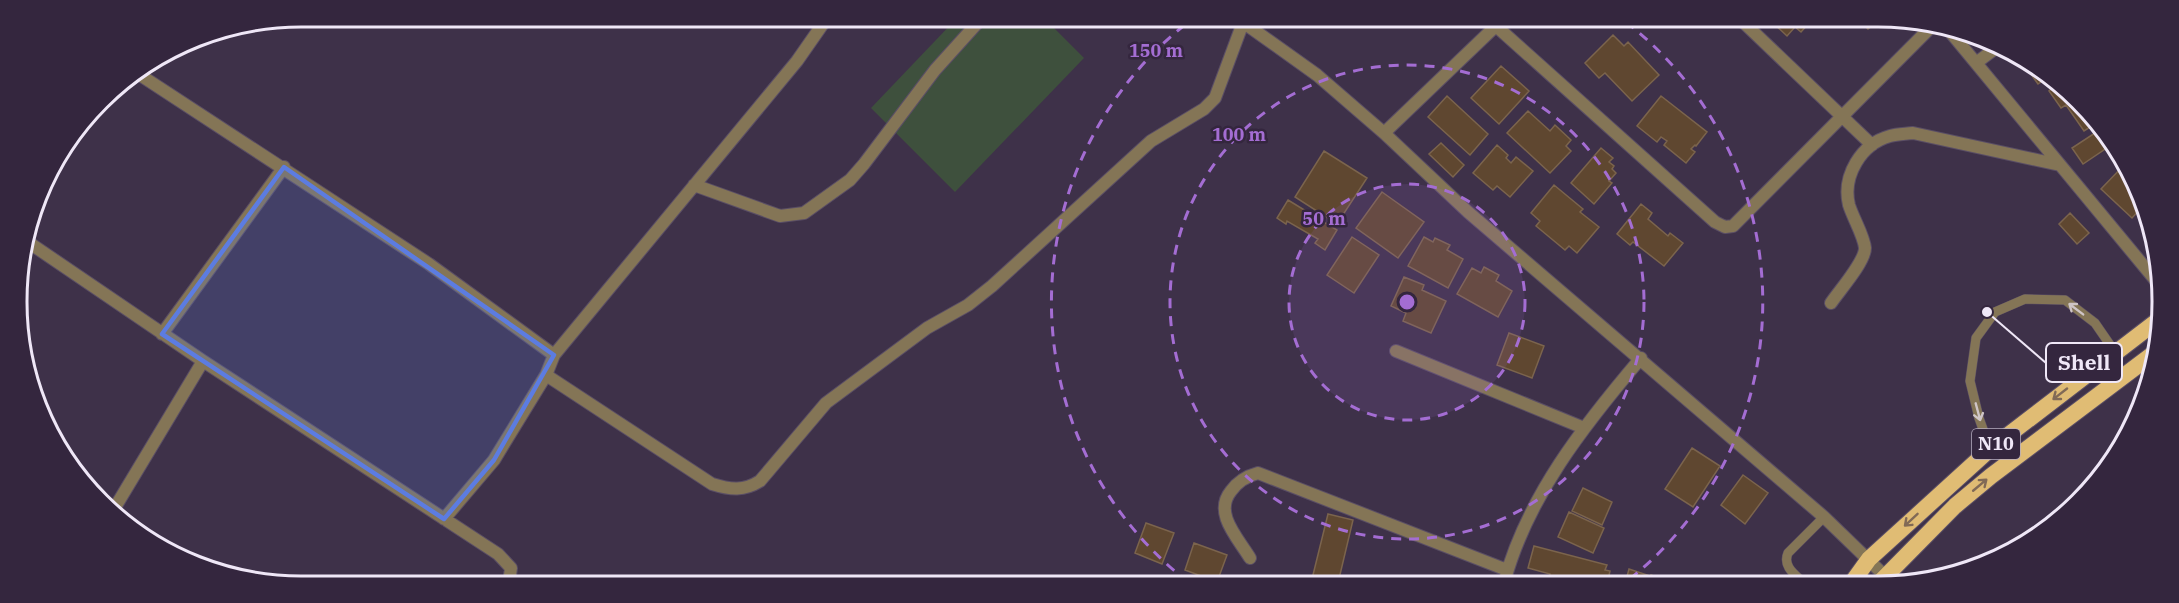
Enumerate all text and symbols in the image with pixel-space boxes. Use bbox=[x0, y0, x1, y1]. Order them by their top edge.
text: 150 m bbox=[1129, 39, 1184, 62]
text: 100 m bbox=[1212, 123, 1267, 146]
text: 50 m bbox=[1302, 207, 1346, 230]
centre of rings bbox=[1397, 292, 1417, 312]
one-way arrow bbox=[2069, 303, 2085, 316]
callout: Shell bbox=[2046, 343, 2122, 382]
text: Shell bbox=[2058, 348, 2110, 376]
one-way arrow bbox=[2052, 388, 2068, 401]
one-way arrow bbox=[1973, 403, 1984, 422]
road number: N10 bbox=[1972, 429, 2020, 459]
one-way arrow bbox=[1972, 478, 1987, 492]
one-way arrow bbox=[1904, 512, 1919, 526]

